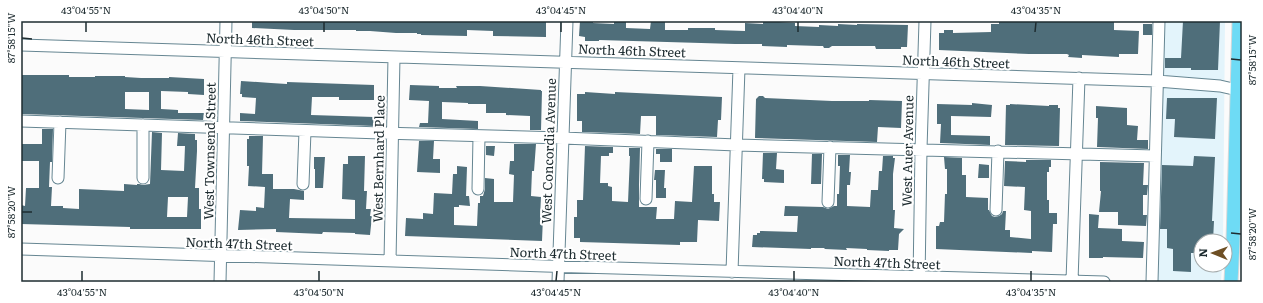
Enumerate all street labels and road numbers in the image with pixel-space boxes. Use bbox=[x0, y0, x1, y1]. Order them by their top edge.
street label: North 46th Street bbox=[206, 28, 315, 50]
street label: North 46th Street bbox=[578, 39, 687, 61]
street label: North 46th Street bbox=[902, 50, 1011, 72]
street label: West Concordia Avenue bbox=[536, 78, 560, 224]
street label: West Townsend Street bbox=[198, 81, 220, 220]
street label: West Bernhard Place bbox=[367, 95, 389, 223]
street label: West Auer Avenue bbox=[897, 95, 917, 207]
street label: North 47th Street bbox=[185, 232, 294, 254]
street label: North 47th Street bbox=[509, 242, 618, 264]
street label: North 47th Street bbox=[833, 251, 942, 273]

